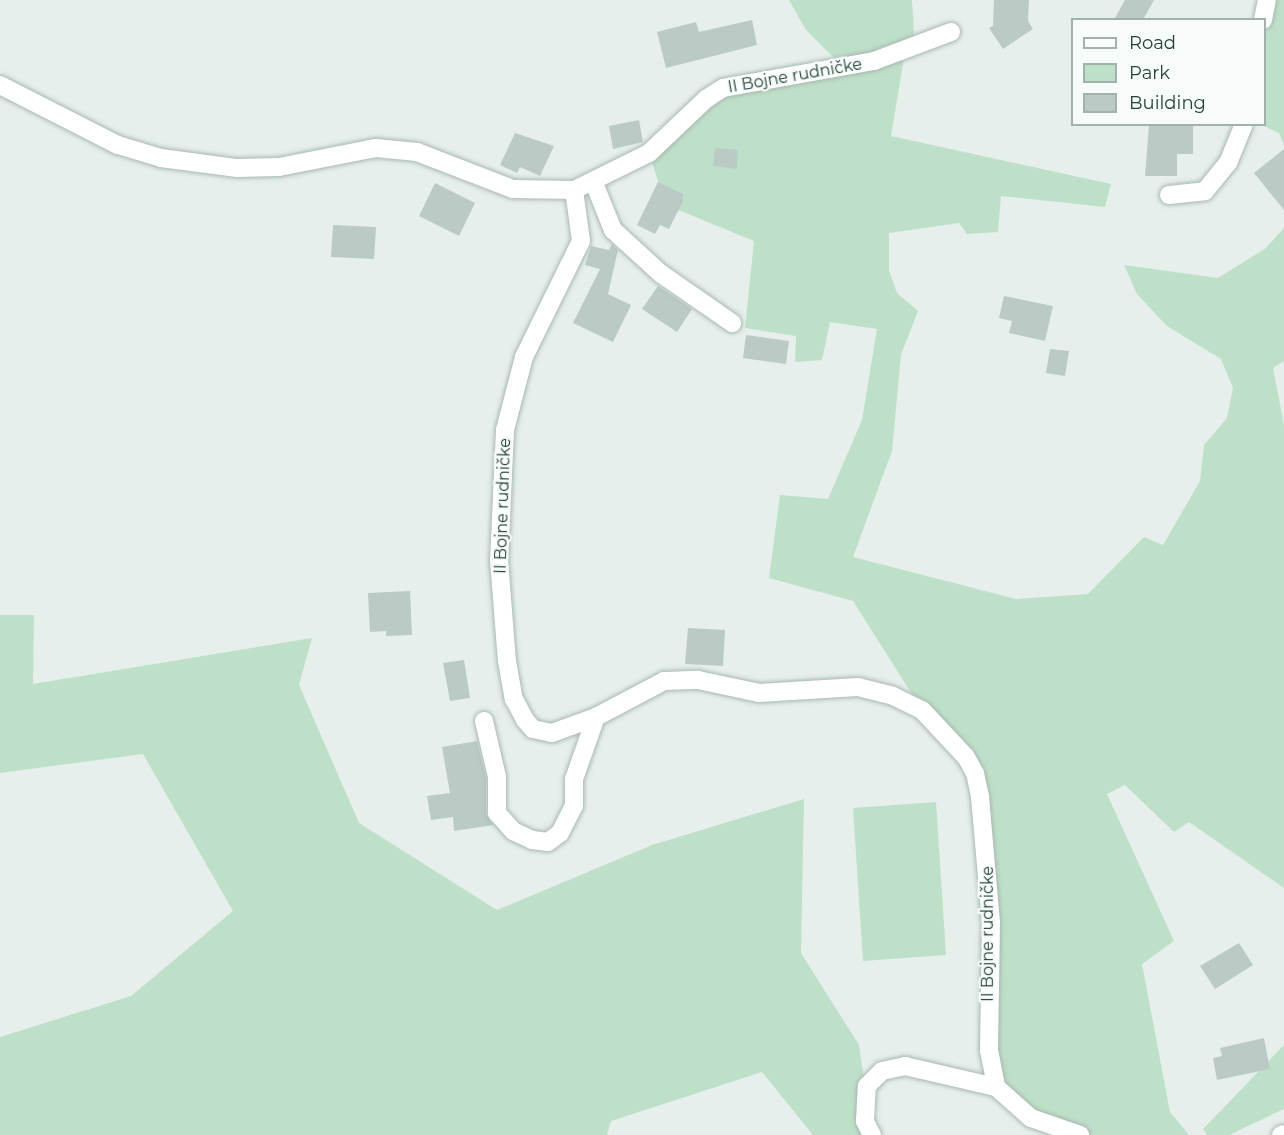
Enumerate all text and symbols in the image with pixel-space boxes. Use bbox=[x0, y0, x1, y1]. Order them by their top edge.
legend bbox=[1071, 18, 1266, 126]
text: Road bbox=[1129, 32, 1176, 54]
street label: II Bojne rudničke bbox=[726, 55, 864, 97]
text: Park bbox=[1129, 62, 1170, 84]
text: Building bbox=[1129, 92, 1206, 114]
street label: II Bojne rudničke bbox=[491, 438, 515, 574]
street label: II Bojne rudničke bbox=[978, 866, 998, 1002]

